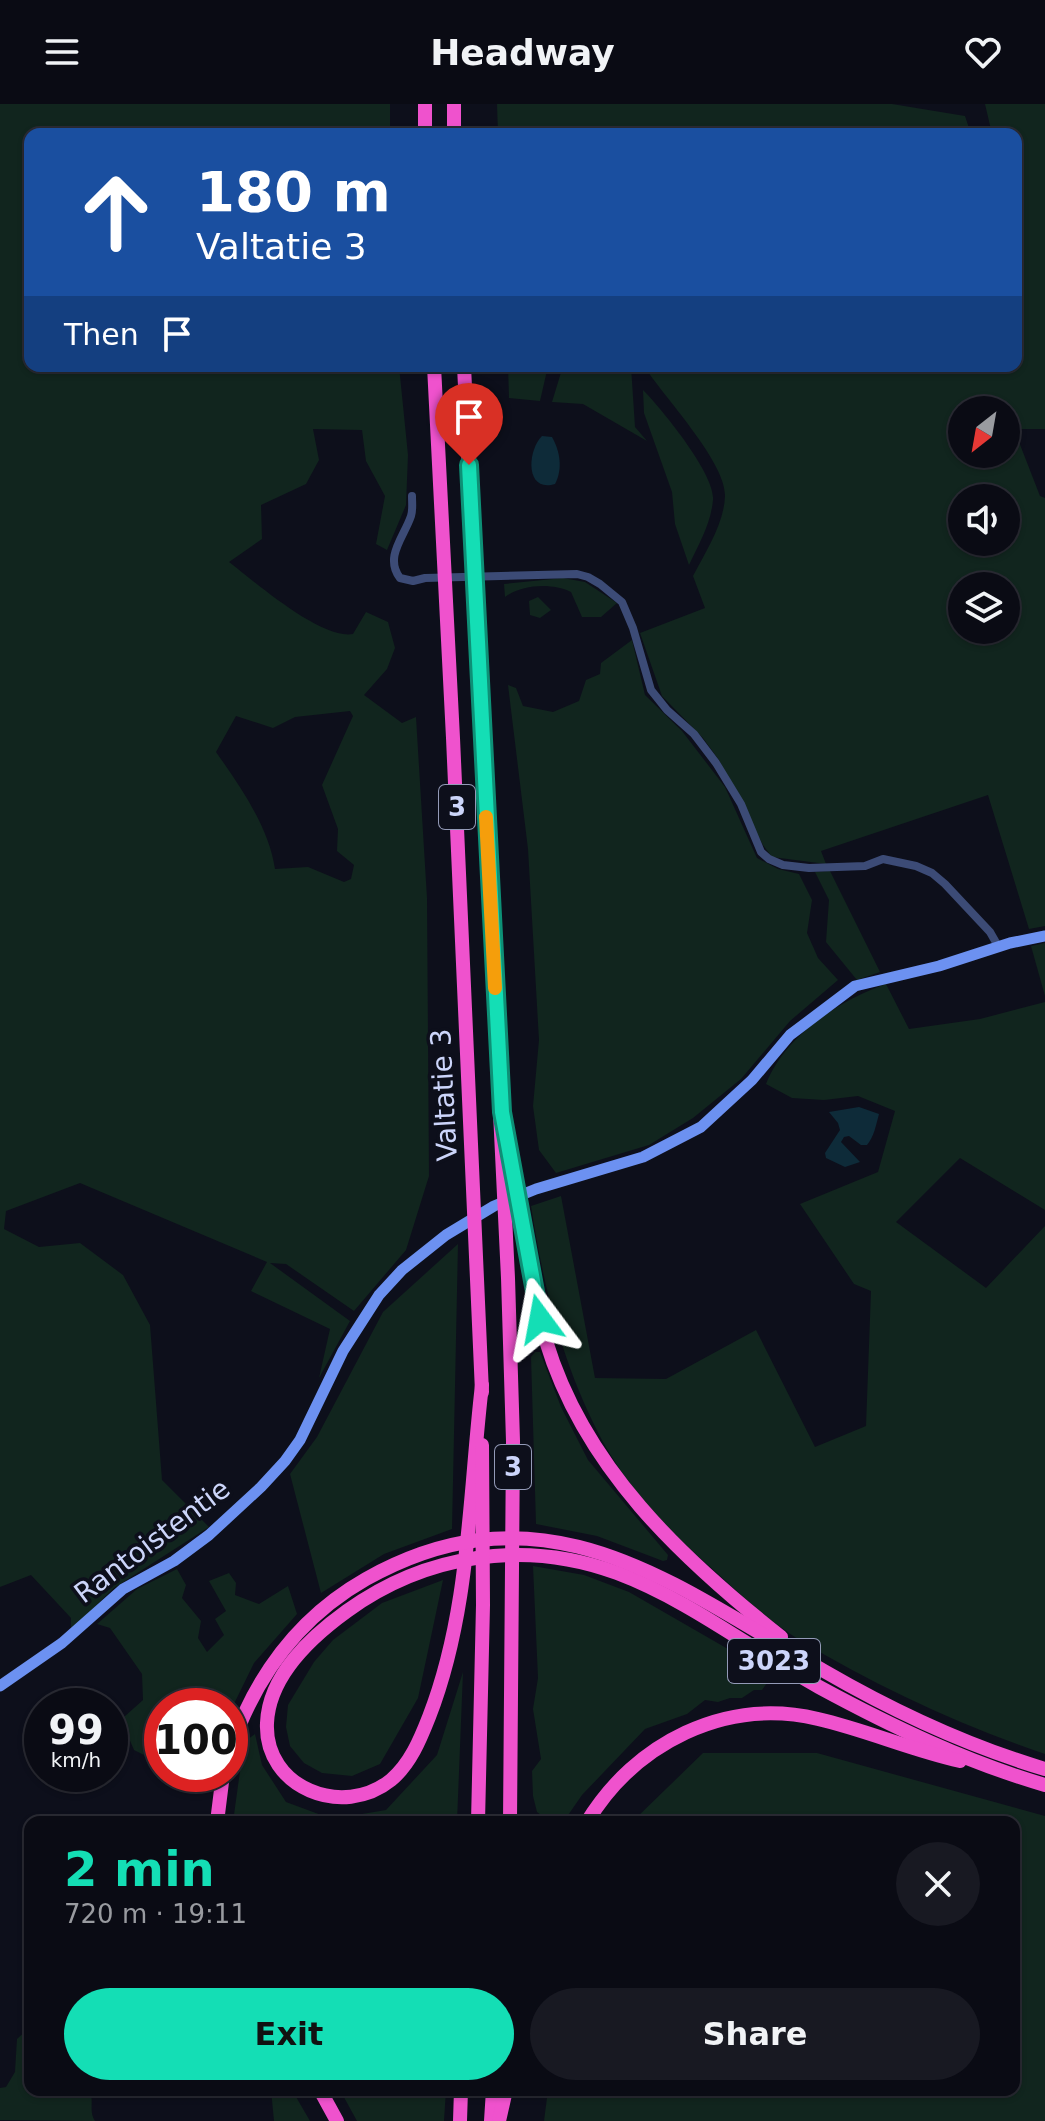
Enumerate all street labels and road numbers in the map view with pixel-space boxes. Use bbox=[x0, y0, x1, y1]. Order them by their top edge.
road number: 3 bbox=[439, 785, 475, 829]
street label: Valtatie 3 bbox=[424, 1028, 464, 1162]
road number: 3 bbox=[495, 1445, 531, 1489]
street label: Rantoistentie bbox=[68, 1472, 236, 1610]
road number: 3023 bbox=[728, 1639, 820, 1683]

